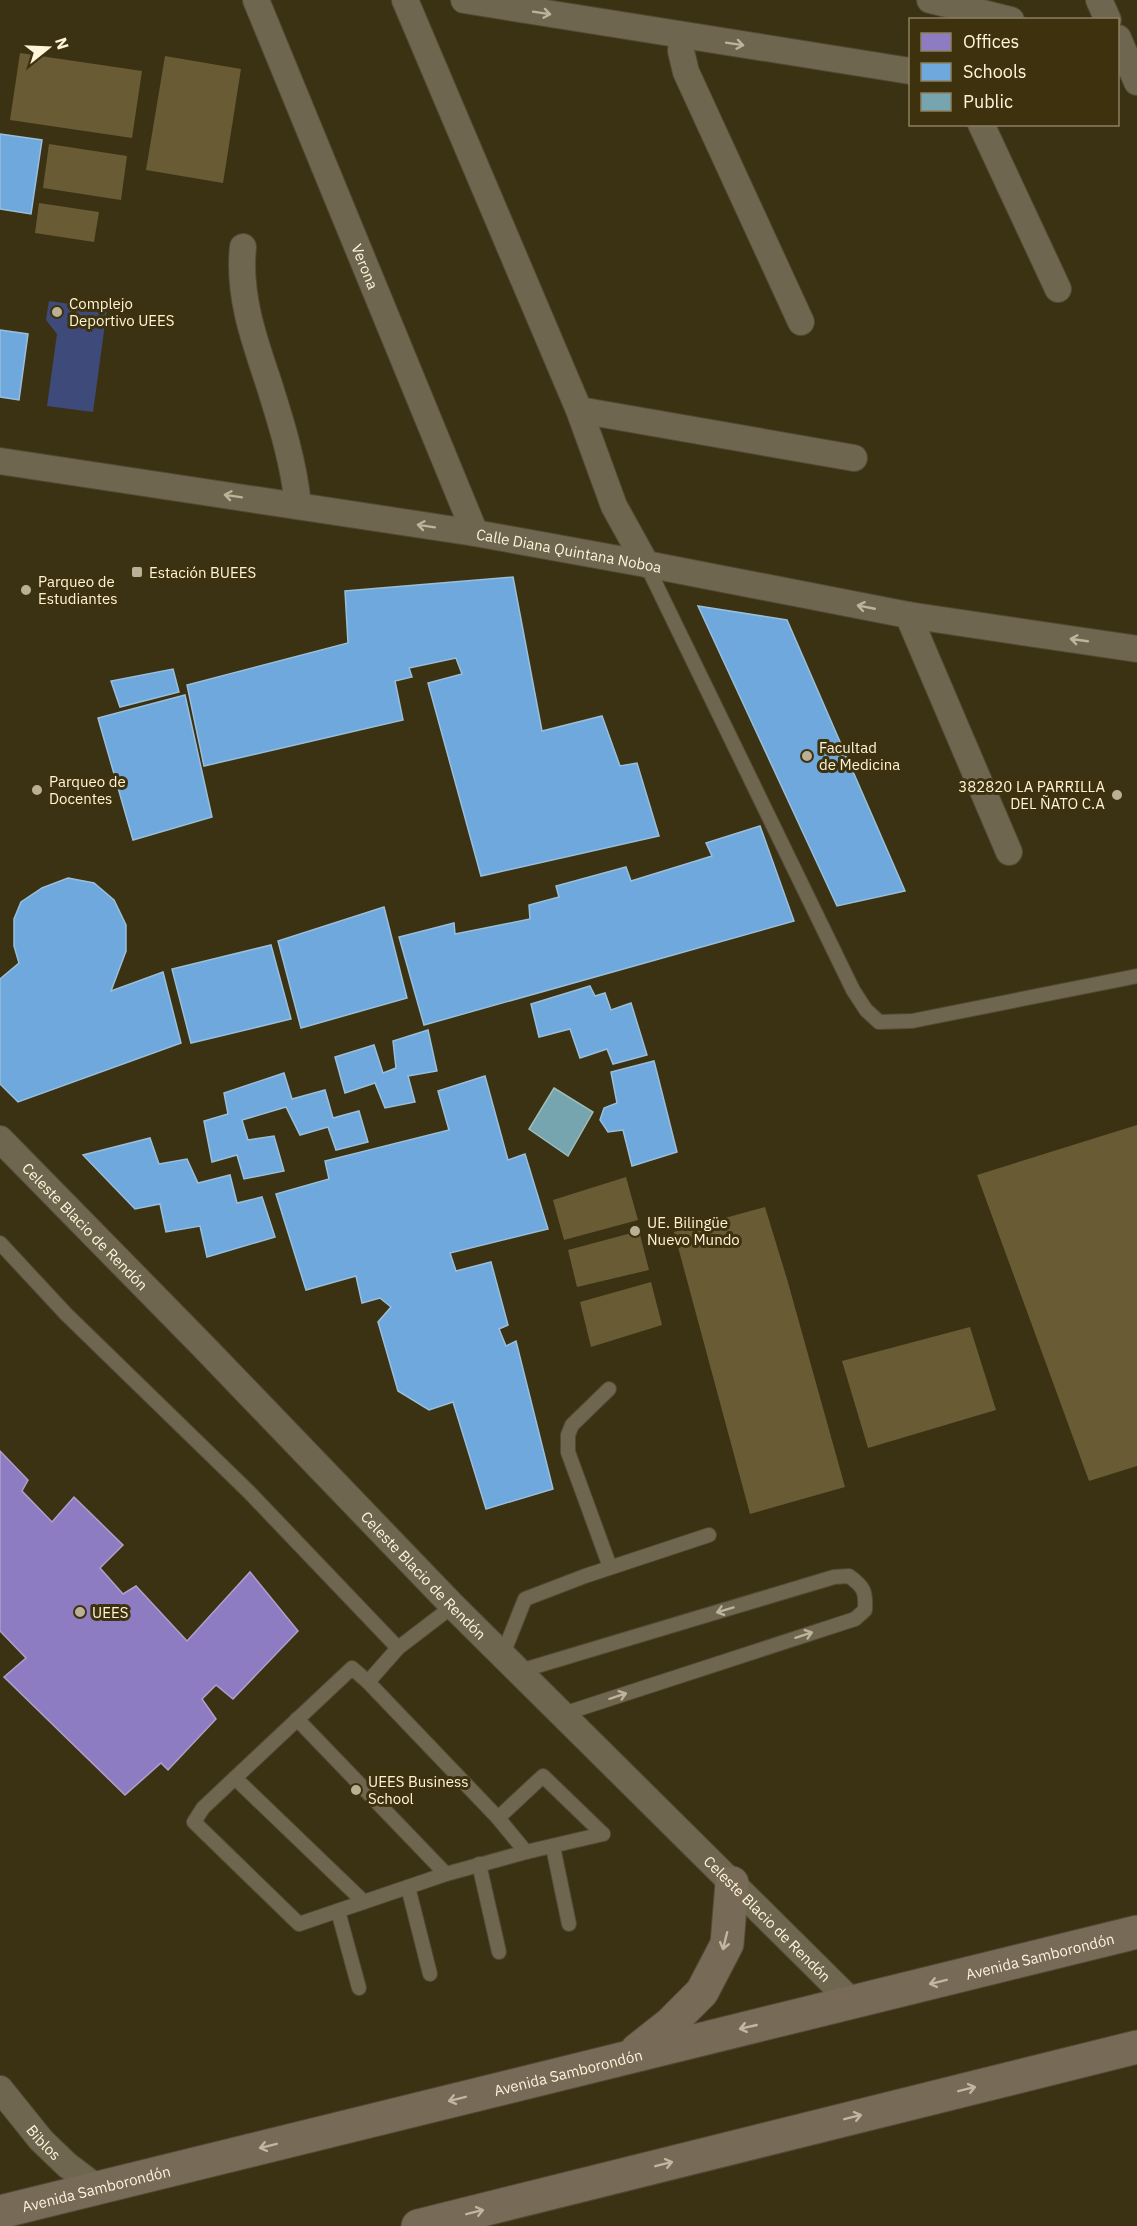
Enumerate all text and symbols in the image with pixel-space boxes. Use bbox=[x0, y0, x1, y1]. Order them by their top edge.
one-way arrow bbox=[532, 7, 551, 18]
north arrow bbox=[18, 18, 78, 78]
legend bbox=[909, 18, 1119, 126]
text: Offices bbox=[963, 30, 1019, 53]
text: N bbox=[51, 35, 74, 52]
one-way arrow bbox=[724, 38, 744, 49]
text: Schools bbox=[963, 60, 1027, 83]
text: Public bbox=[963, 90, 1013, 113]
street label: Verona bbox=[348, 241, 383, 292]
place label: Complejo Deportivo UEES bbox=[69, 294, 175, 330]
marker: Complejo Deportivo UEES bbox=[50, 305, 64, 319]
one-way arrow bbox=[224, 491, 244, 502]
one-way arrow bbox=[417, 520, 437, 531]
street label: Calle Diana Quintana Noboa bbox=[475, 524, 663, 576]
place label: Estación BUEES bbox=[149, 563, 256, 582]
marker: Estación BUEES bbox=[130, 565, 144, 579]
place label: Parqueo de Estudiantes bbox=[38, 572, 117, 608]
marker: Parqueo de Estudiantes bbox=[19, 583, 33, 597]
one-way arrow bbox=[856, 601, 876, 612]
one-way arrow bbox=[1070, 635, 1089, 646]
place label: Facultad de Medicina bbox=[819, 738, 900, 774]
marker: Facultad de Medicina bbox=[800, 749, 814, 763]
place label: Parqueo de Docentes bbox=[49, 772, 126, 808]
place label: 382820 LA PARRILLA DEL ÑATO C.A bbox=[958, 777, 1105, 813]
marker: Parqueo de Docentes bbox=[30, 783, 44, 797]
marker: 382820 LA PARRILLA DEL ÑATO C.A bbox=[1110, 788, 1124, 802]
street label: Celeste Blacio de Rendón bbox=[19, 1158, 152, 1294]
place label: UE. Bilingüe Nuevo Mundo bbox=[647, 1213, 740, 1249]
marker: UE. Bilingüe Nuevo Mundo bbox=[628, 1224, 642, 1238]
street label: Celeste Blacio de Rendón bbox=[357, 1507, 490, 1643]
place label: UEES bbox=[92, 1603, 128, 1622]
marker: UEES bbox=[73, 1605, 87, 1619]
one-way arrow bbox=[716, 1605, 735, 1616]
one-way arrow bbox=[794, 1629, 813, 1640]
one-way arrow bbox=[609, 1690, 628, 1701]
place label: UEES Business School bbox=[368, 1772, 469, 1808]
marker: UEES Business School bbox=[349, 1783, 363, 1797]
street label: Celeste Blacio de Rendón bbox=[700, 1851, 835, 1986]
street label: Avenida Samborondón bbox=[964, 1928, 1116, 1983]
one-way arrow bbox=[719, 1931, 731, 1950]
one-way arrow bbox=[929, 1976, 948, 1988]
one-way arrow bbox=[739, 2022, 758, 2034]
street label: Avenida Samborondón bbox=[492, 2045, 644, 2100]
one-way arrow bbox=[957, 2083, 976, 2095]
one-way arrow bbox=[448, 2093, 467, 2105]
one-way arrow bbox=[843, 2111, 862, 2123]
street label: Biblos bbox=[23, 2120, 65, 2164]
one-way arrow bbox=[258, 2141, 277, 2153]
one-way arrow bbox=[654, 2158, 673, 2170]
street label: Avenida Samborondón bbox=[20, 2161, 172, 2216]
one-way arrow bbox=[465, 2205, 484, 2217]

